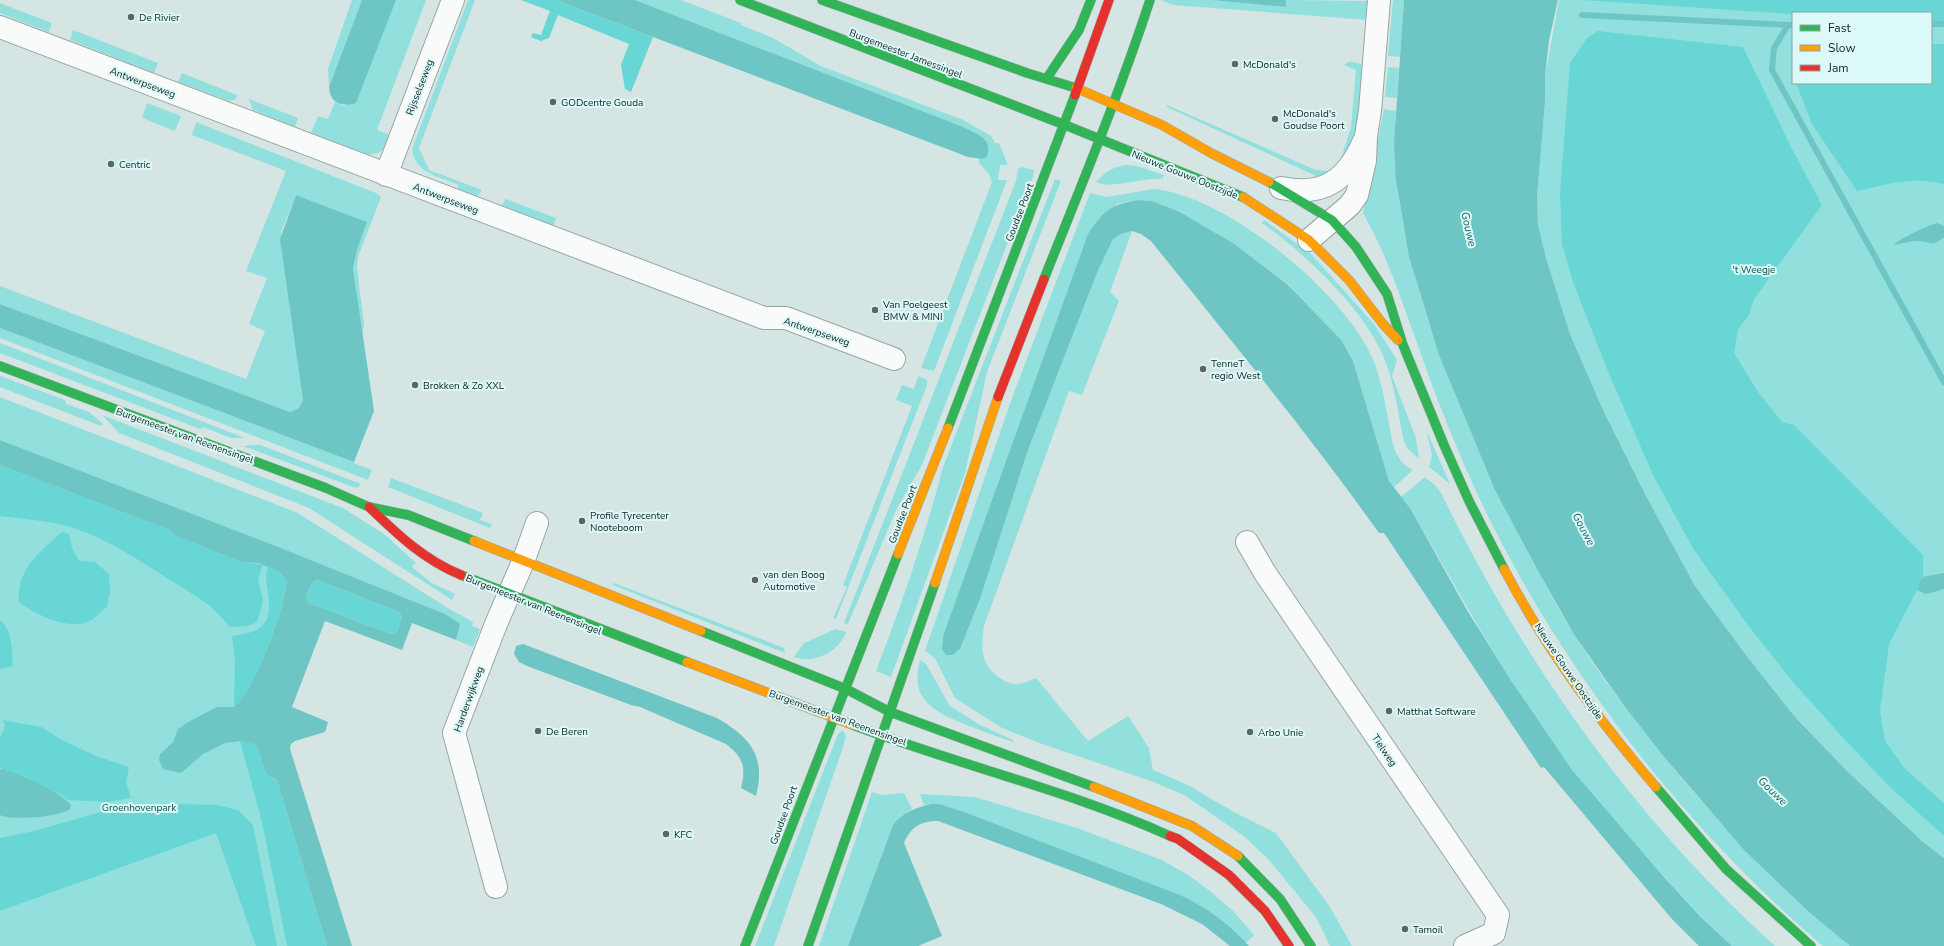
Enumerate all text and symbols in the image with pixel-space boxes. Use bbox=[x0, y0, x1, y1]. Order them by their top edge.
place label: De Rivier bbox=[139, 11, 180, 25]
marker: De Rivier bbox=[126, 12, 136, 22]
legend bbox=[1792, 12, 1932, 84]
text: Fast bbox=[1828, 20, 1851, 36]
street label: Burgemeester Jamessingel bbox=[847, 26, 964, 82]
text: Slow bbox=[1828, 40, 1856, 56]
street label: Rijsselseweg bbox=[403, 57, 437, 117]
place label: McDonald's bbox=[1243, 58, 1296, 72]
marker: McDonald's bbox=[1230, 59, 1240, 69]
text: Jam bbox=[1827, 60, 1849, 76]
street label: Antwerpseweg bbox=[108, 64, 178, 102]
place label: GODcentre Gouda bbox=[561, 96, 643, 110]
marker: GODcentre Gouda bbox=[548, 97, 558, 107]
place label: McDonald's Goudse Poort bbox=[1283, 107, 1345, 133]
marker: McDonald's Goudse Poort bbox=[1270, 114, 1280, 124]
street label: Nieuwe Gouwe Oostzijde bbox=[1129, 147, 1240, 203]
place label: Centric bbox=[119, 158, 151, 172]
marker: Centric bbox=[106, 159, 116, 169]
street label: Antwerpseweg bbox=[411, 180, 481, 218]
street label: Goudse Poort bbox=[1002, 181, 1038, 244]
water label: Gouwe bbox=[1457, 210, 1480, 248]
park label: 't Weegje bbox=[1733, 263, 1775, 277]
place label: Van Poelgeest BMW & MINI bbox=[882, 298, 948, 324]
marker: Van Poelgeest BMW & MINI bbox=[870, 305, 880, 315]
street label: Antwerpseweg bbox=[782, 314, 852, 350]
place label: TenneT regio West bbox=[1211, 357, 1261, 383]
marker: TenneT regio West bbox=[1198, 364, 1208, 374]
place label: Brokken & Zo XXL bbox=[423, 379, 505, 393]
marker: Brokken & Zo XXL bbox=[410, 380, 420, 390]
street label: Burgemeester van Reenensingel bbox=[114, 404, 255, 467]
street label: Goudse Poort bbox=[885, 483, 921, 546]
place label: Profile Tyrecenter Nooteboom bbox=[590, 509, 669, 535]
water label: Gouwe bbox=[1569, 510, 1599, 548]
marker: Profile Tyrecenter Nooteboom bbox=[577, 516, 587, 526]
place label: van den Boog Automotive bbox=[763, 568, 825, 594]
street label: Burgemeester van Reenensingel bbox=[464, 571, 604, 639]
marker: van den Boog Automotive bbox=[750, 575, 760, 585]
street label: Nieuwe Gouwe Oostzijde bbox=[1531, 621, 1606, 723]
street label: Harderwijkweg bbox=[451, 664, 487, 734]
street label: Burgemeester van Reenensingel bbox=[767, 686, 908, 749]
place label: Matthat Software bbox=[1397, 705, 1476, 719]
marker: Matthat Software bbox=[1384, 706, 1394, 716]
place label: De Beren bbox=[546, 725, 588, 739]
marker: De Beren bbox=[533, 726, 543, 736]
place label: Arbo Unie bbox=[1258, 726, 1303, 740]
marker: Arbo Unie bbox=[1245, 727, 1255, 737]
street label: Tielweg bbox=[1368, 732, 1400, 770]
water label: Gouwe bbox=[1755, 774, 1791, 809]
street label: Goudse Poort bbox=[767, 784, 801, 847]
park label: Groenhovenpark bbox=[102, 801, 177, 815]
place label: KFC bbox=[674, 828, 693, 842]
marker: KFC bbox=[661, 829, 671, 839]
place label: Tamoil bbox=[1413, 923, 1443, 937]
marker: Tamoil bbox=[1400, 924, 1410, 934]

